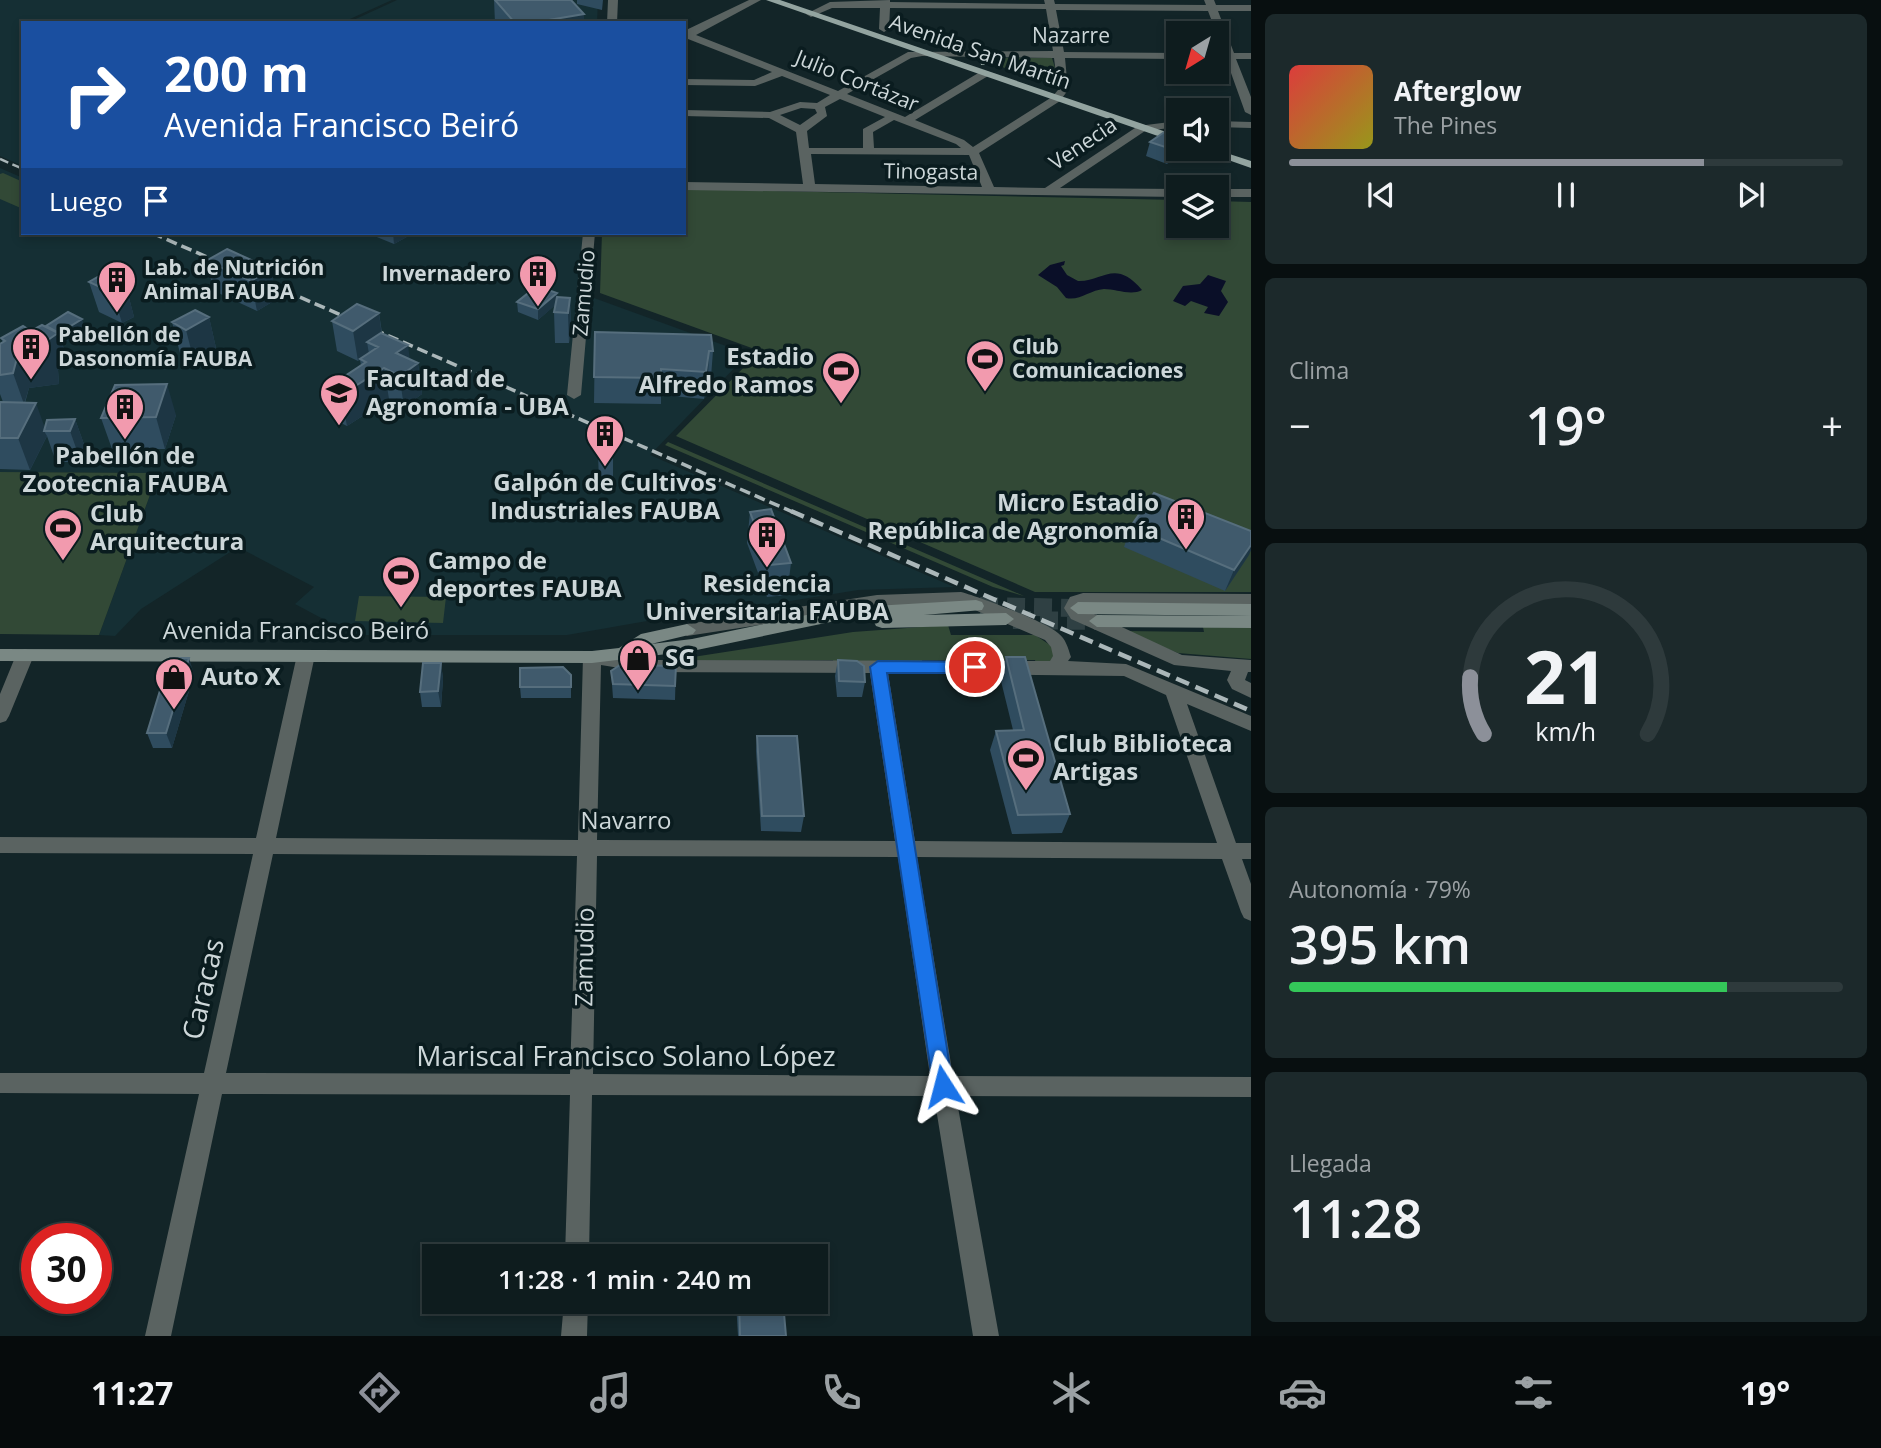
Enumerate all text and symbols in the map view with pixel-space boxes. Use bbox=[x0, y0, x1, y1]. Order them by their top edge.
street label: Avenida San Martín bbox=[886, 7, 1075, 95]
street label: Nazarre bbox=[1032, 21, 1110, 49]
north arrow bbox=[1166, 21, 1228, 84]
map controls bbox=[1166, 21, 1229, 238]
text: 200 m bbox=[164, 40, 309, 106]
street label: Julio Cortázar bbox=[790, 42, 924, 118]
icon: right bbox=[49, 49, 140, 140]
text: Afterglow bbox=[1394, 73, 1521, 109]
button: sound bbox=[1166, 98, 1229, 161]
text: Avenida Francisco Beiró bbox=[164, 103, 519, 146]
text: The Pines bbox=[1394, 109, 1497, 141]
street label: Venecia bbox=[1043, 110, 1122, 176]
street label: Tinogasta bbox=[883, 156, 979, 186]
button: layers bbox=[1166, 175, 1229, 238]
icon: previous bbox=[1362, 176, 1400, 214]
icon: pause bbox=[1547, 176, 1585, 214]
icon: next bbox=[1732, 176, 1770, 214]
icon: arrive bbox=[137, 182, 175, 220]
text: Luego bbox=[49, 183, 123, 219]
street label: Zamudio bbox=[565, 248, 601, 337]
place label: Lab. de Nutrición Animal FAUBA bbox=[144, 253, 324, 305]
building icon: Invernadero bbox=[517, 253, 559, 308]
building icon: Lab. de Nutrición Animal FAUBA bbox=[96, 259, 138, 314]
place label: Invernadero bbox=[382, 259, 511, 287]
place label: Pabellón de Dasonomía FAUBA bbox=[58, 320, 253, 372]
building icon: Pabellón de Dasonomía FAUBA bbox=[10, 326, 52, 381]
place label: Club Comunicaciones bbox=[1012, 332, 1183, 384]
sports icon: Club Comunicaciones bbox=[964, 338, 1006, 393]
place label: Estadio Alfredo Ramos bbox=[639, 339, 814, 400]
sports icon: Estadio Alfredo Ramos bbox=[820, 350, 862, 405]
text: Clima bbox=[1289, 354, 1349, 386]
place label: Facultad de Agronomía - UBA bbox=[366, 361, 569, 422]
school or university icon: Facultad de Agronomía - UBA bbox=[318, 372, 360, 427]
building icon: Pabellón de Zootecnia FAUBA bbox=[104, 386, 146, 441]
text: 19° bbox=[1525, 389, 1607, 460]
text: − bbox=[1289, 399, 1311, 451]
text: + bbox=[1821, 399, 1843, 451]
building icon: Galpón de Cultivos Industriales FAUBA bbox=[584, 413, 626, 468]
place label: Pabellón de Zootecnia FAUBA bbox=[23, 438, 228, 499]
place label: Galpón de Cultivos Industriales FAUBA bbox=[490, 465, 720, 526]
place label: Micro Estadio República de Agronomía bbox=[868, 485, 1159, 546]
place label: Club Arquitectura bbox=[90, 496, 244, 557]
building icon: Micro Estadio República de Agronomía bbox=[1165, 496, 1207, 551]
sports icon: Club Arquitectura bbox=[42, 507, 84, 562]
building icon: Residencia Universitaria FAUBA bbox=[746, 514, 788, 569]
place label: Campo de deportes FAUBA bbox=[428, 543, 622, 604]
sports icon: Campo de deportes FAUBA bbox=[380, 554, 422, 609]
place label: Residencia Universitaria FAUBA bbox=[645, 566, 889, 627]
street label: Avenida Francisco Beiró bbox=[163, 613, 429, 646]
text: 21 bbox=[1524, 626, 1608, 725]
shop icon: SG bbox=[617, 637, 659, 692]
pin bbox=[945, 637, 1005, 697]
place label: SG bbox=[665, 640, 696, 673]
icon: arrive bbox=[956, 648, 994, 686]
shop icon: Auto X bbox=[153, 656, 195, 711]
place label: Auto X bbox=[201, 659, 282, 692]
text: km/h bbox=[1536, 714, 1596, 748]
place label: Club Biblioteca Artigas bbox=[1053, 726, 1232, 787]
sports icon: Club Biblioteca Artigas bbox=[1005, 737, 1047, 792]
street label: Navarro bbox=[581, 803, 671, 836]
text: Autonomía · 79% bbox=[1289, 873, 1471, 905]
street label: Zamudio bbox=[566, 907, 601, 1007]
text: 395 km bbox=[1289, 908, 1471, 979]
street label: Caracas bbox=[172, 935, 232, 1043]
street label: Mariscal Francisco Solano López bbox=[416, 1036, 836, 1074]
position arrow bbox=[906, 1049, 980, 1123]
text: Llegada bbox=[1289, 1147, 1372, 1179]
text: 11:28 bbox=[1289, 1182, 1422, 1253]
speed limit sign: 30 bbox=[21, 1223, 112, 1314]
text: 11:28 · 1 min · 240 m bbox=[498, 1261, 752, 1297]
icon: directions bbox=[355, 1368, 404, 1417]
icon: music bbox=[586, 1368, 635, 1417]
icon: phone bbox=[817, 1368, 866, 1417]
icon: climate bbox=[1047, 1368, 1096, 1417]
icon: car bbox=[1278, 1368, 1327, 1417]
icon: filters bbox=[1509, 1368, 1558, 1417]
text: 11:27 bbox=[91, 1371, 173, 1414]
text: 19° bbox=[1740, 1371, 1790, 1414]

